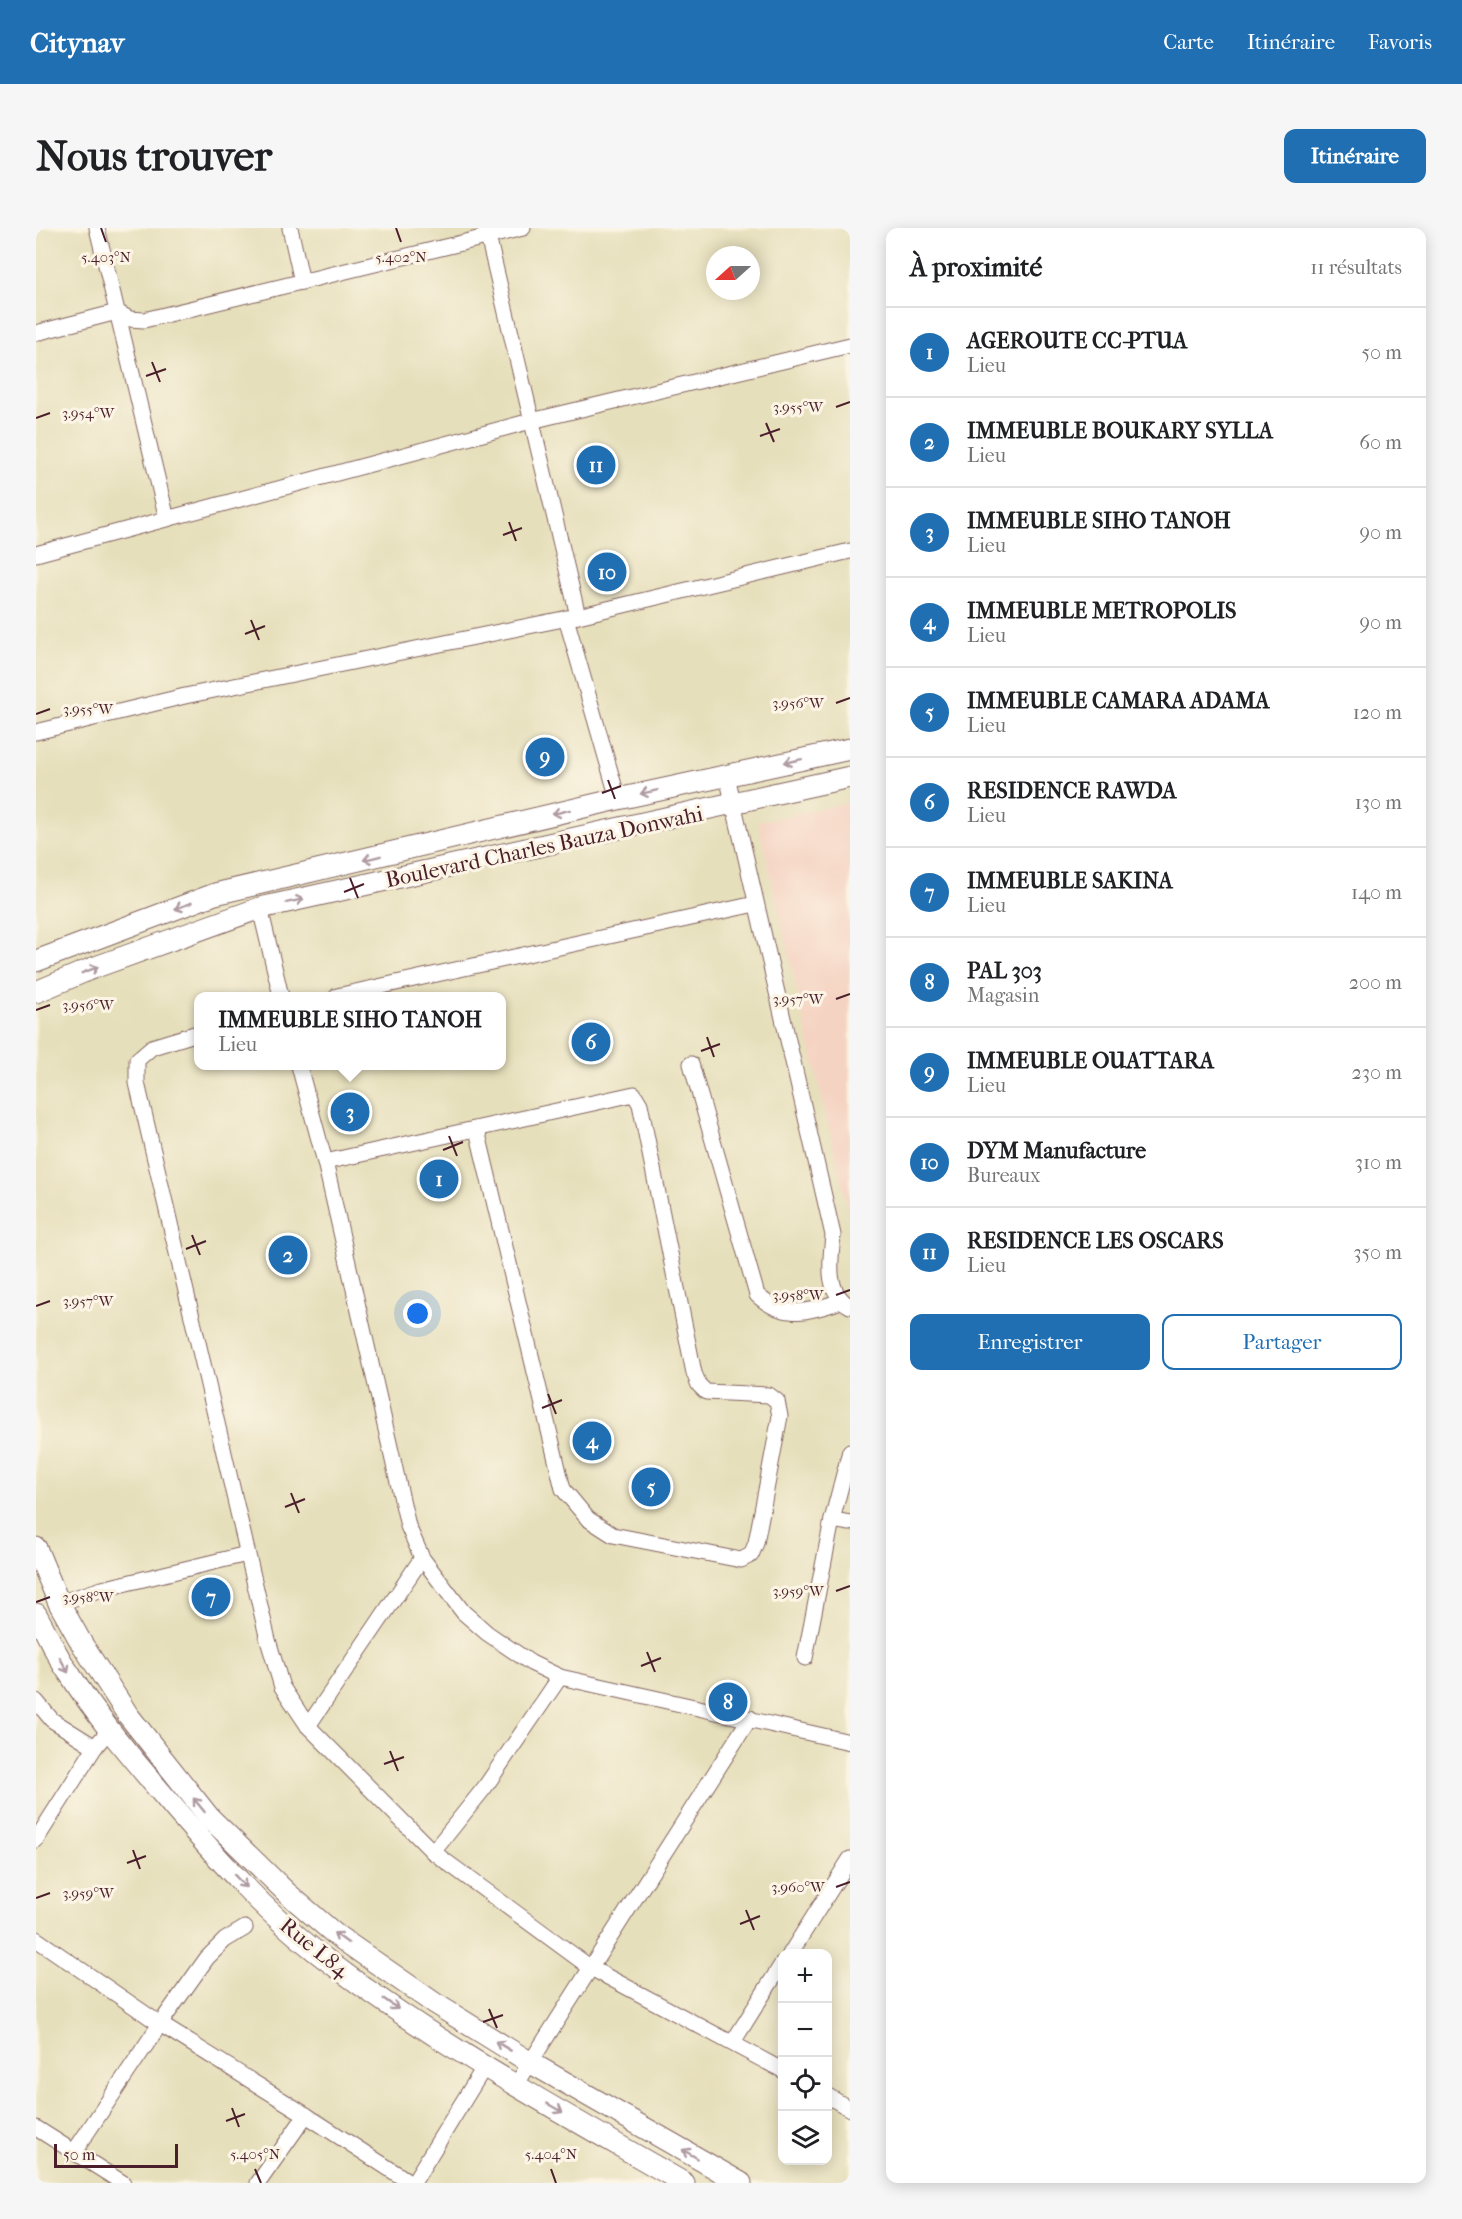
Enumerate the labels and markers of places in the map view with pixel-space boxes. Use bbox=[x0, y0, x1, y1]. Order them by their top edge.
pin: 11 bbox=[576, 442, 616, 488]
pin: 10 bbox=[588, 550, 626, 594]
pin: 9 bbox=[526, 734, 564, 780]
pin: 6 bbox=[572, 1020, 610, 1064]
pin: 3 bbox=[330, 1090, 370, 1134]
pin: 1 bbox=[420, 1156, 458, 1202]
pin: 2 bbox=[268, 1232, 308, 1278]
pin: 4 bbox=[572, 1418, 612, 1464]
pin: 5 bbox=[632, 1464, 670, 1510]
pin: 7 bbox=[192, 1574, 231, 1620]
pin: 8 bbox=[708, 1680, 748, 1724]

